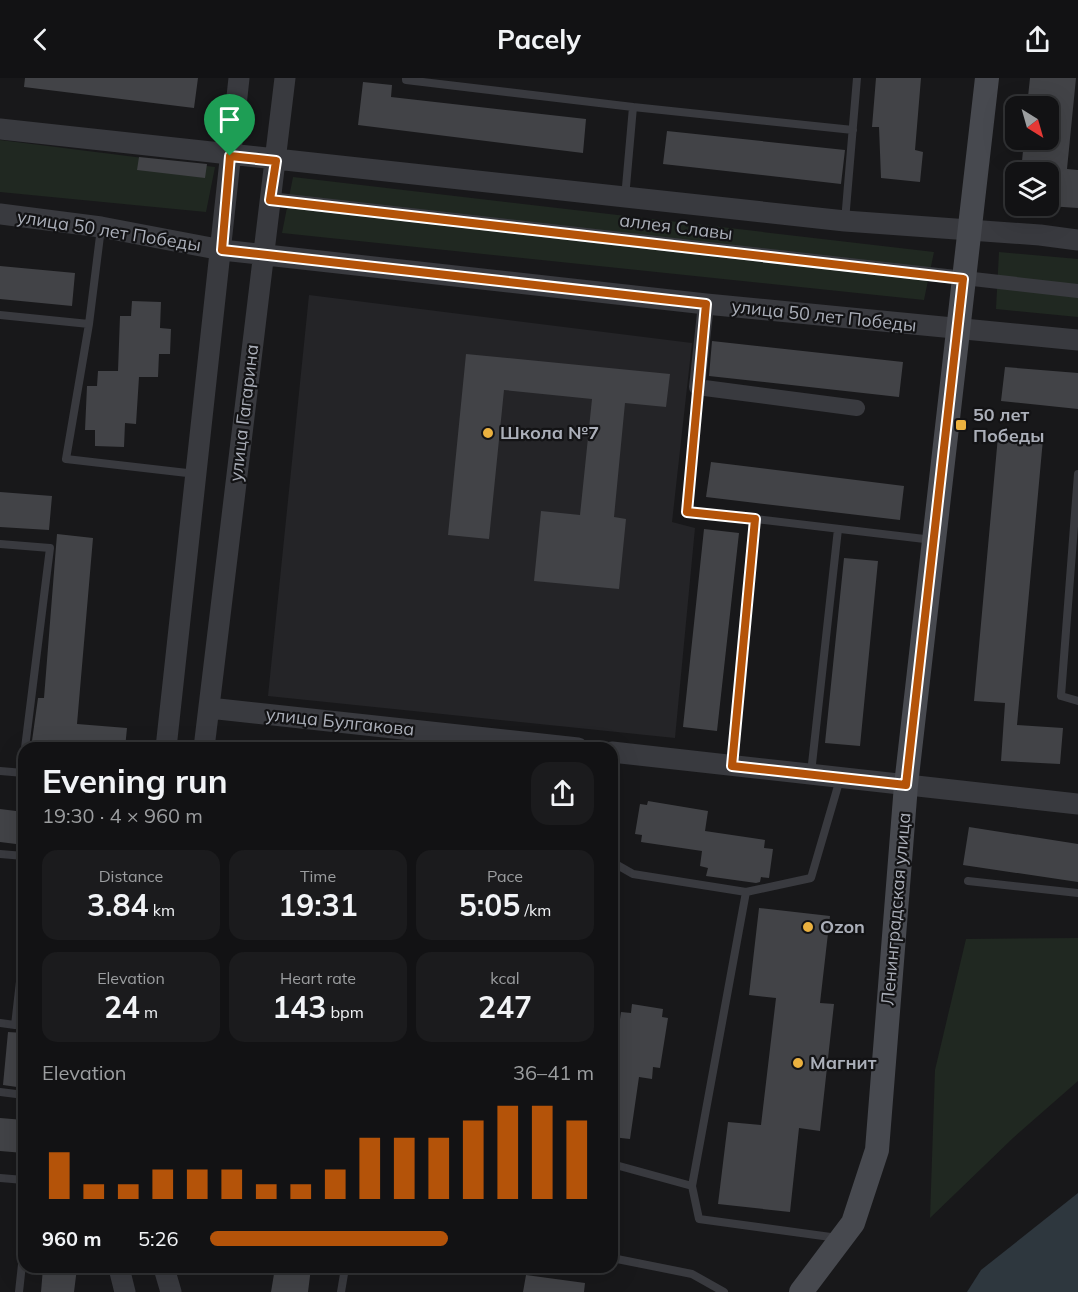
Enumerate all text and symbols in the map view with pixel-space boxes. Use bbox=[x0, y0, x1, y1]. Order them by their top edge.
text: Pacely bbox=[497, 22, 581, 56]
icon: back bbox=[24, 23, 57, 56]
icon: share bbox=[1021, 23, 1054, 56]
pin bbox=[204, 94, 255, 156]
north arrow bbox=[1005, 96, 1059, 150]
map controls bbox=[1005, 96, 1059, 216]
icon: arrive bbox=[213, 103, 246, 136]
button: layers bbox=[1005, 162, 1059, 216]
street label: улица 50 лет Победы bbox=[15, 205, 203, 256]
street label: аллея Славы bbox=[618, 208, 734, 245]
street label: улица 50 лет Победы bbox=[730, 294, 918, 337]
street label: улица Гагарина bbox=[224, 343, 263, 483]
place label: 50 лет Победы bbox=[973, 403, 1044, 447]
marker: 50 лет Победы bbox=[954, 418, 968, 432]
place label: Школа №7 bbox=[500, 421, 599, 444]
marker: Школа №7 bbox=[481, 426, 495, 440]
street label: улица Булгакова bbox=[265, 702, 415, 741]
text: Evening run bbox=[42, 760, 228, 801]
button: share bbox=[531, 762, 594, 825]
text: 19:30 · 4 × 960 m bbox=[42, 803, 203, 828]
street label: Ленинградская улица bbox=[876, 812, 915, 1006]
text: Distance bbox=[99, 866, 163, 886]
text: Time bbox=[300, 866, 336, 886]
text: Pace bbox=[487, 866, 523, 886]
text: 3.84 bbox=[87, 886, 148, 924]
text: 19:31 bbox=[278, 886, 358, 924]
text: 5:05 bbox=[459, 886, 520, 924]
text: km bbox=[148, 900, 175, 920]
text: /km bbox=[520, 900, 551, 920]
place label: Ozon bbox=[820, 915, 865, 938]
marker: Ozon bbox=[801, 920, 815, 934]
text: Elevation bbox=[97, 968, 165, 988]
text: Heart rate bbox=[280, 968, 356, 988]
text: kcal bbox=[490, 968, 520, 988]
text: 24 bbox=[104, 988, 140, 1026]
text: 143 bbox=[272, 988, 326, 1026]
text: 247 bbox=[478, 988, 532, 1026]
text: m bbox=[140, 1002, 158, 1022]
text: bpm bbox=[326, 1002, 364, 1022]
place label: Магнит bbox=[810, 1051, 877, 1074]
marker: Магнит bbox=[791, 1056, 805, 1070]
text: Elevation bbox=[42, 1060, 127, 1085]
text: 36–41 m bbox=[513, 1060, 594, 1085]
text: 960 m bbox=[42, 1226, 101, 1251]
text: 5:26 bbox=[138, 1226, 179, 1251]

